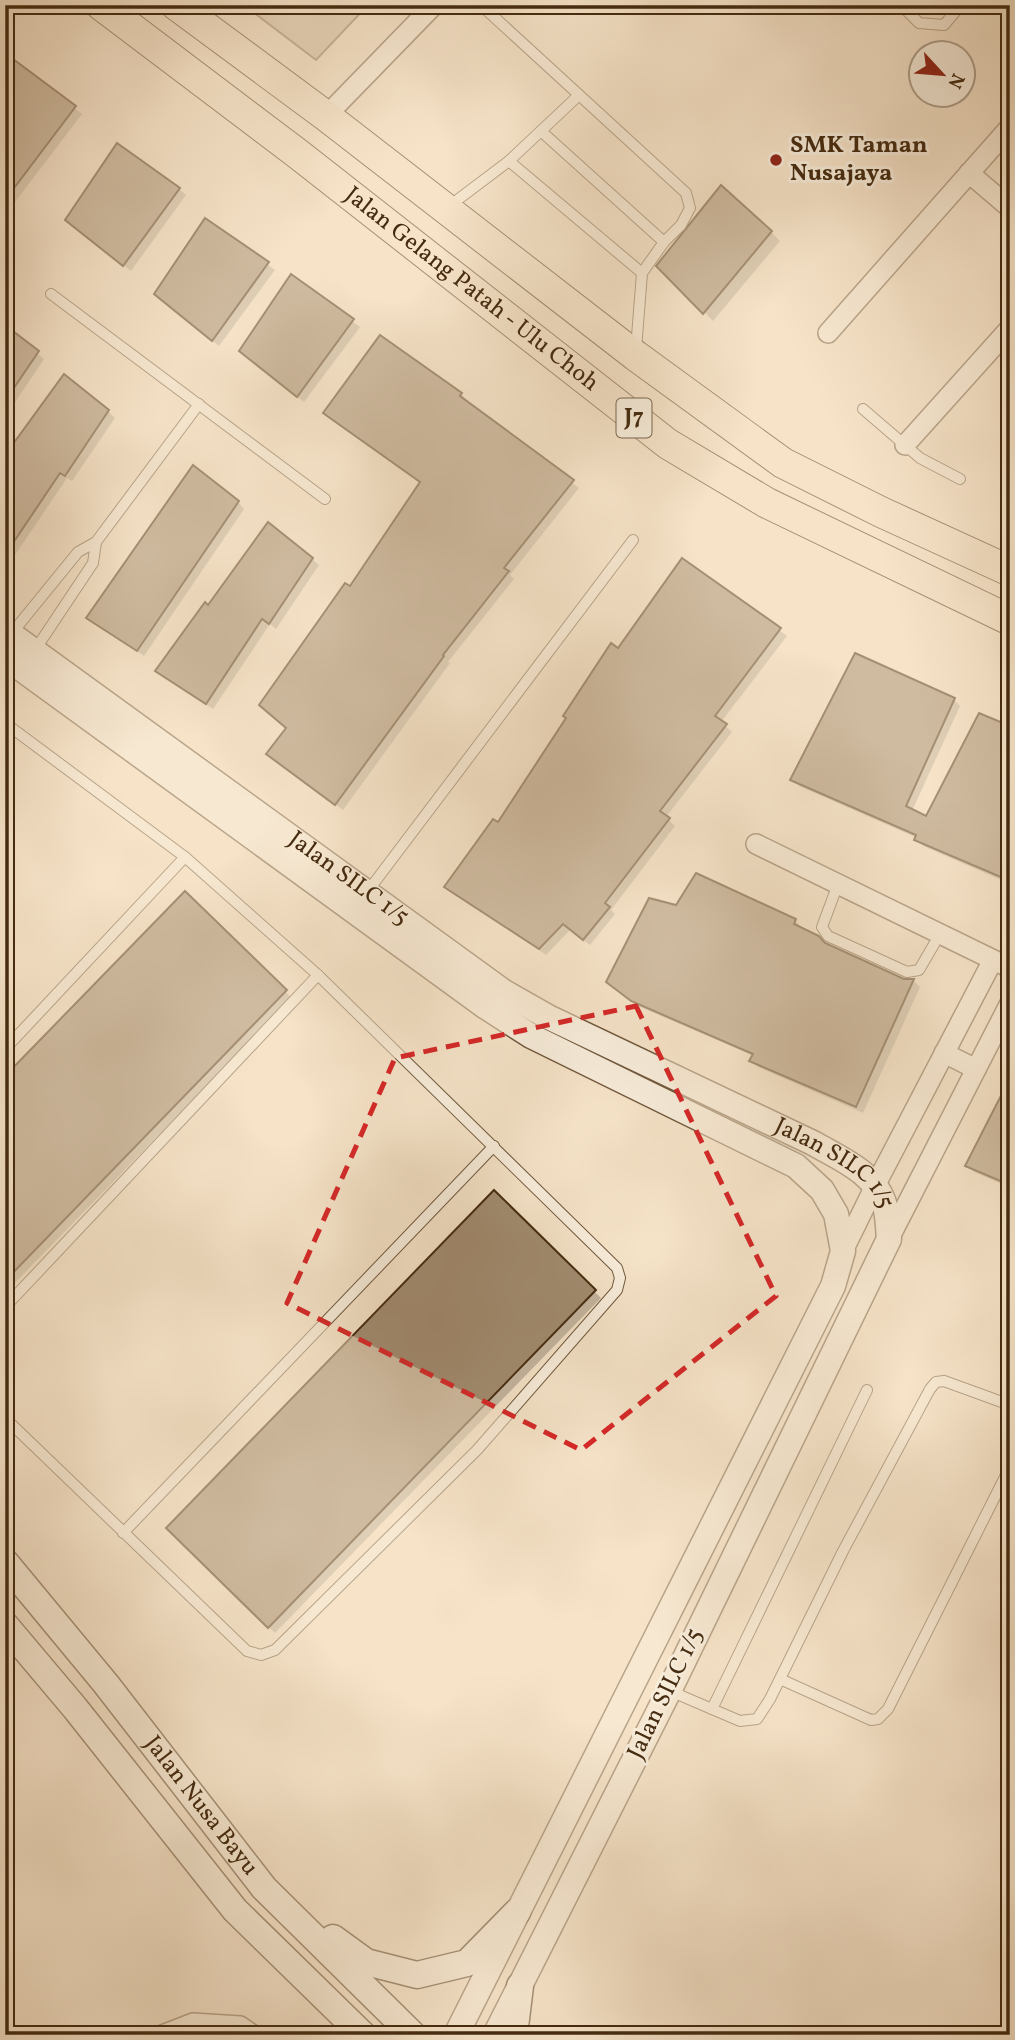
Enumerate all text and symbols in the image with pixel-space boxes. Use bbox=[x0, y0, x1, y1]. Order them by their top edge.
north arrow bbox=[906, 38, 976, 108]
text: N bbox=[941, 69, 970, 93]
place label: SMK Taman Nusajaya bbox=[790, 129, 928, 191]
marker: SMK Taman Nusajaya bbox=[768, 152, 784, 168]
street label: Jalan Gelang Patah - Ulu Choh bbox=[337, 179, 606, 400]
road number: J7 bbox=[616, 398, 652, 438]
street label: Jalan SILC 1/5 bbox=[281, 824, 416, 934]
street label: Jalan SILC 1/5 bbox=[768, 1110, 902, 1213]
street label: Jalan SILC 1/5 bbox=[620, 1623, 712, 1765]
street label: Jalan Nusa Bayu bbox=[135, 1729, 266, 1884]

